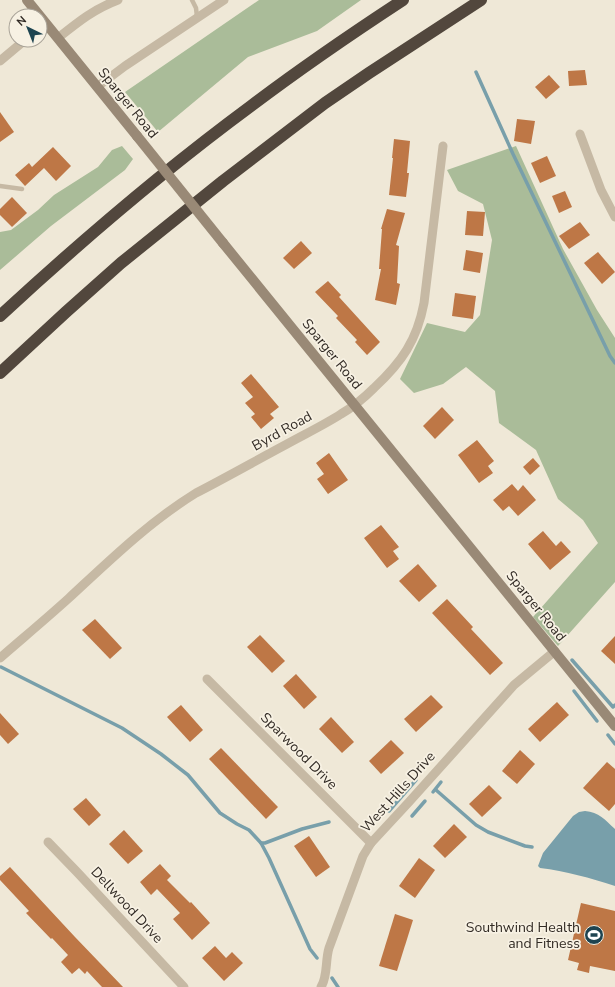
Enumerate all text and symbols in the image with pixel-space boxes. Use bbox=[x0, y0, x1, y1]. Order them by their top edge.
north arrow bbox=[8, 8, 48, 48]
text: N bbox=[13, 13, 30, 29]
street label: Sparger Road bbox=[94, 64, 162, 142]
street label: Sparger Road bbox=[298, 315, 366, 393]
street label: Byrd Road bbox=[249, 407, 315, 455]
street label: Sparger Road bbox=[502, 567, 570, 645]
street label: Sparwood Drive bbox=[256, 708, 342, 794]
street label: West Hills Drive bbox=[357, 747, 439, 837]
street label: Dellwood Drive bbox=[87, 863, 167, 947]
place label: Southwind Health and Fitness bbox=[466, 918, 580, 953]
sports icon: Southwind Health and Fitness bbox=[583, 924, 605, 946]

